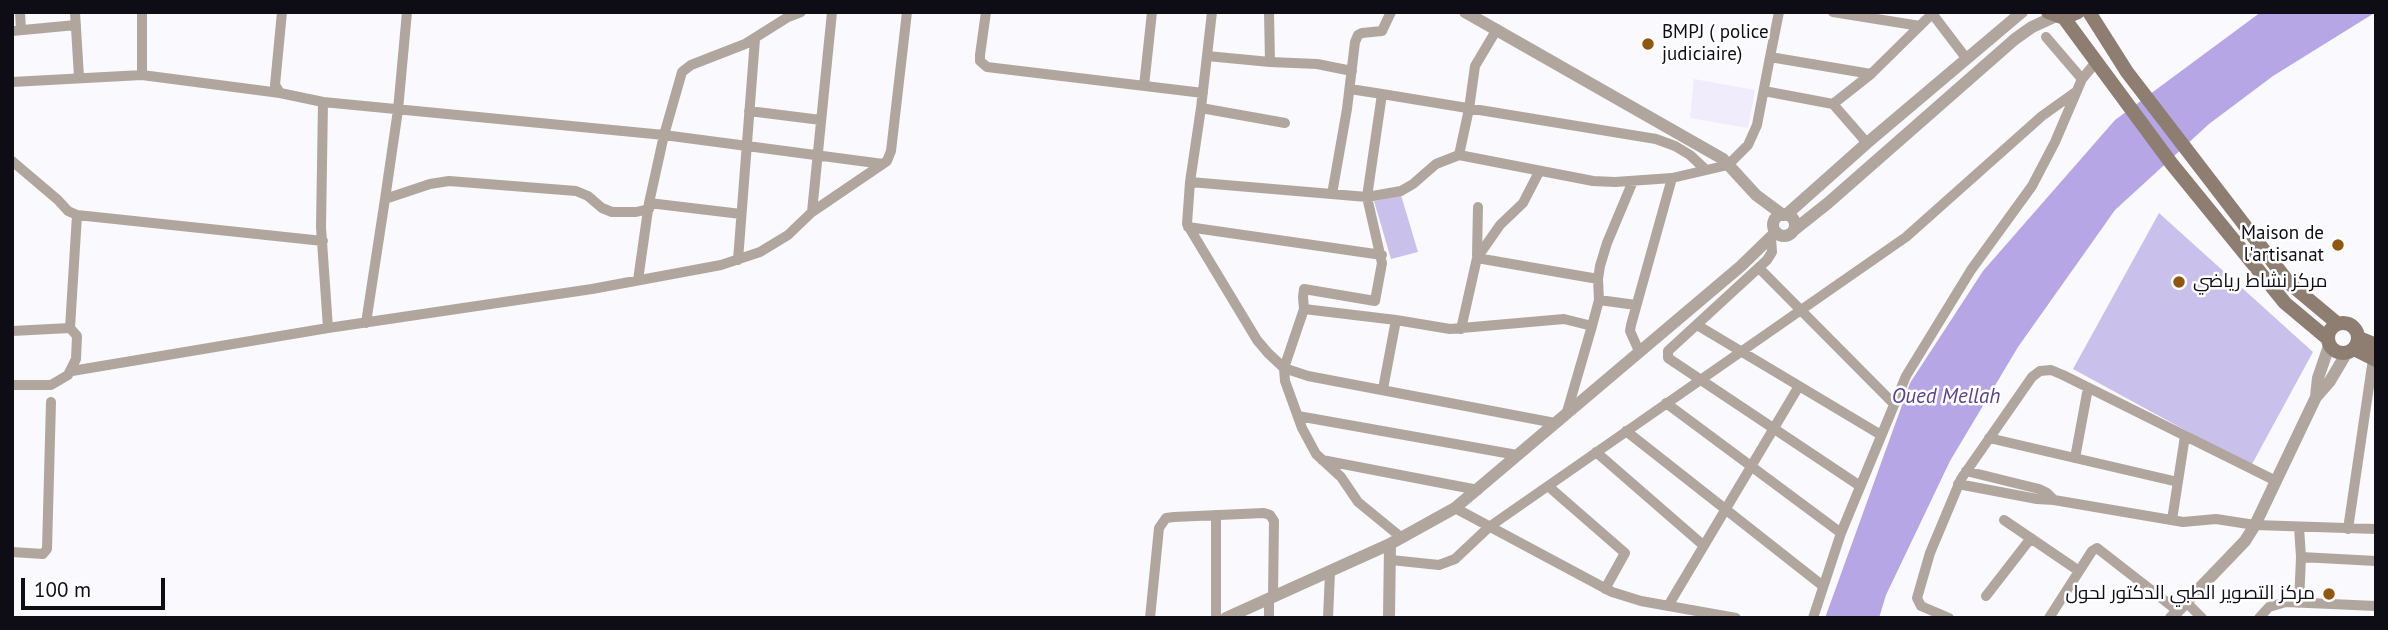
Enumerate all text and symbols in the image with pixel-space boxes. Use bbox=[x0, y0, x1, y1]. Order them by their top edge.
place label: BMPJ ( police judiciaire) bbox=[1662, 22, 1769, 66]
marker: BMPJ ( police judiciaire) bbox=[1640, 36, 1656, 52]
place label: Maison de l'artisanat bbox=[2241, 223, 2324, 267]
marker: Maison de l'artisanat bbox=[2330, 237, 2346, 253]
place label: مركز نشاط رياضي bbox=[2193, 271, 2328, 293]
marker: مركز نشاط رياضي bbox=[2171, 274, 2187, 290]
water label: Oued Mellah bbox=[1892, 384, 2000, 410]
scale bar bbox=[24, 564, 168, 608]
text: 100 m bbox=[34, 576, 91, 603]
place label: مركز التصوير الطبي الدكتور لحول bbox=[2065, 583, 2315, 605]
marker: مركز التصوير الطبي الدكتور لحول bbox=[2321, 586, 2337, 602]

